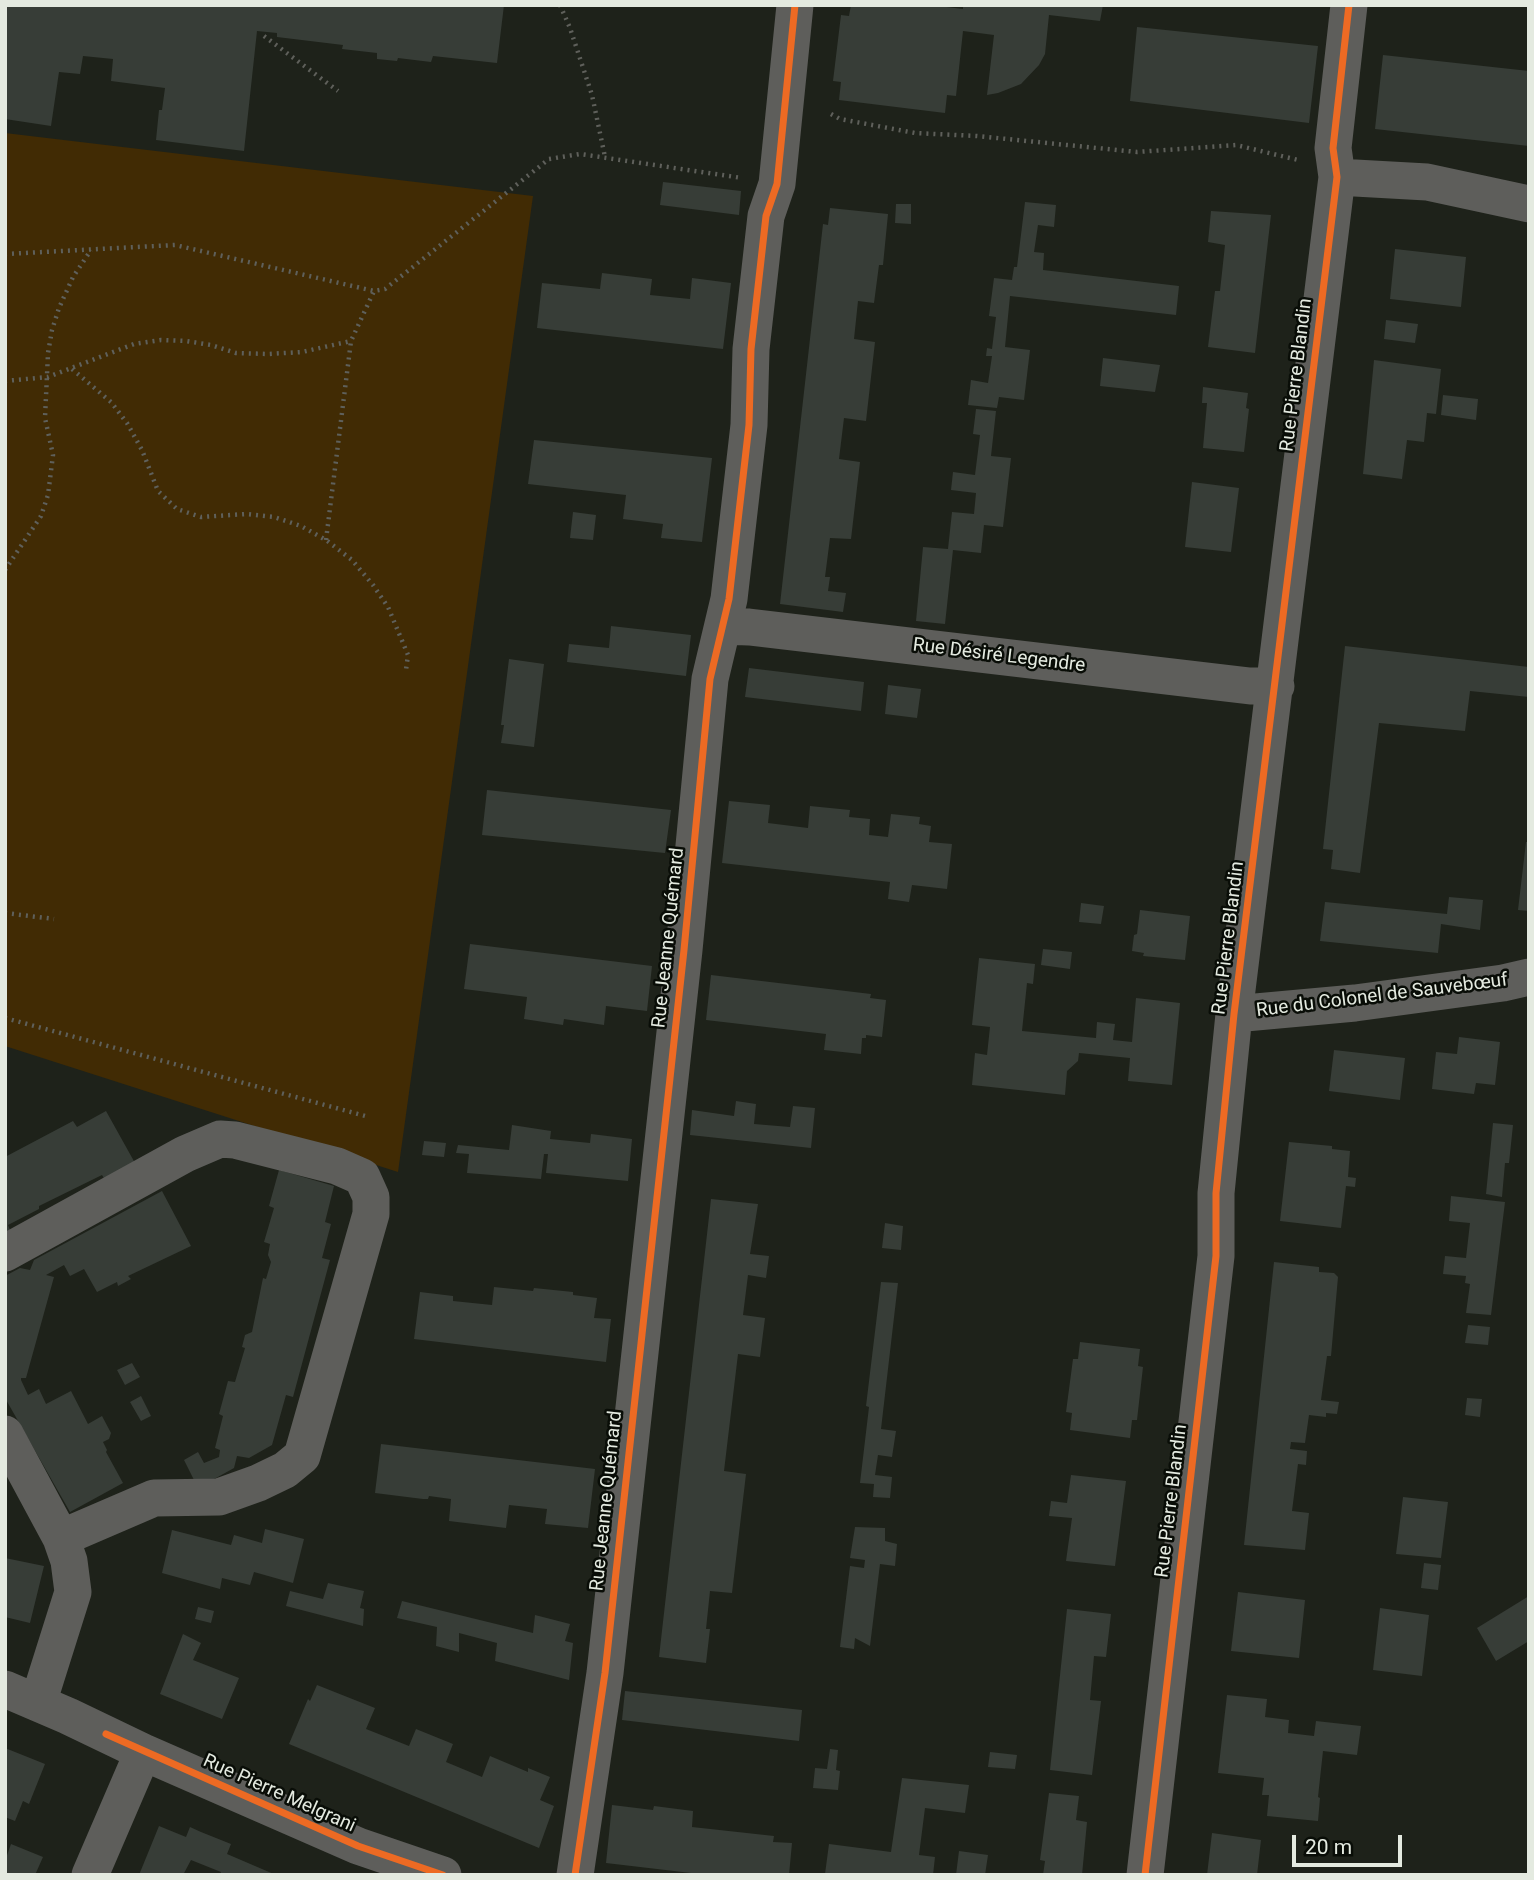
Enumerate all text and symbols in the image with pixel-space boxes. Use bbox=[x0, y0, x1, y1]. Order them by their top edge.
street label: Rue Pierre Blandin bbox=[1276, 297, 1318, 453]
street label: Rue Désiré Legendre bbox=[911, 634, 1087, 678]
street label: Rue Jeanne Quémard bbox=[648, 847, 690, 1029]
street label: Rue Pierre Blandin bbox=[1208, 860, 1250, 1016]
street label: Rue du Colonel de Sauvebœuf bbox=[1255, 969, 1509, 1023]
street label: Rue Jeanne Quémard bbox=[586, 1410, 628, 1592]
street label: Rue Pierre Blandin bbox=[1151, 1423, 1193, 1579]
street label: Rue Pierre Melgrani bbox=[199, 1750, 359, 1838]
scale bar bbox=[1296, 1820, 1406, 1864]
text: 20 m bbox=[1305, 1835, 1352, 1859]

